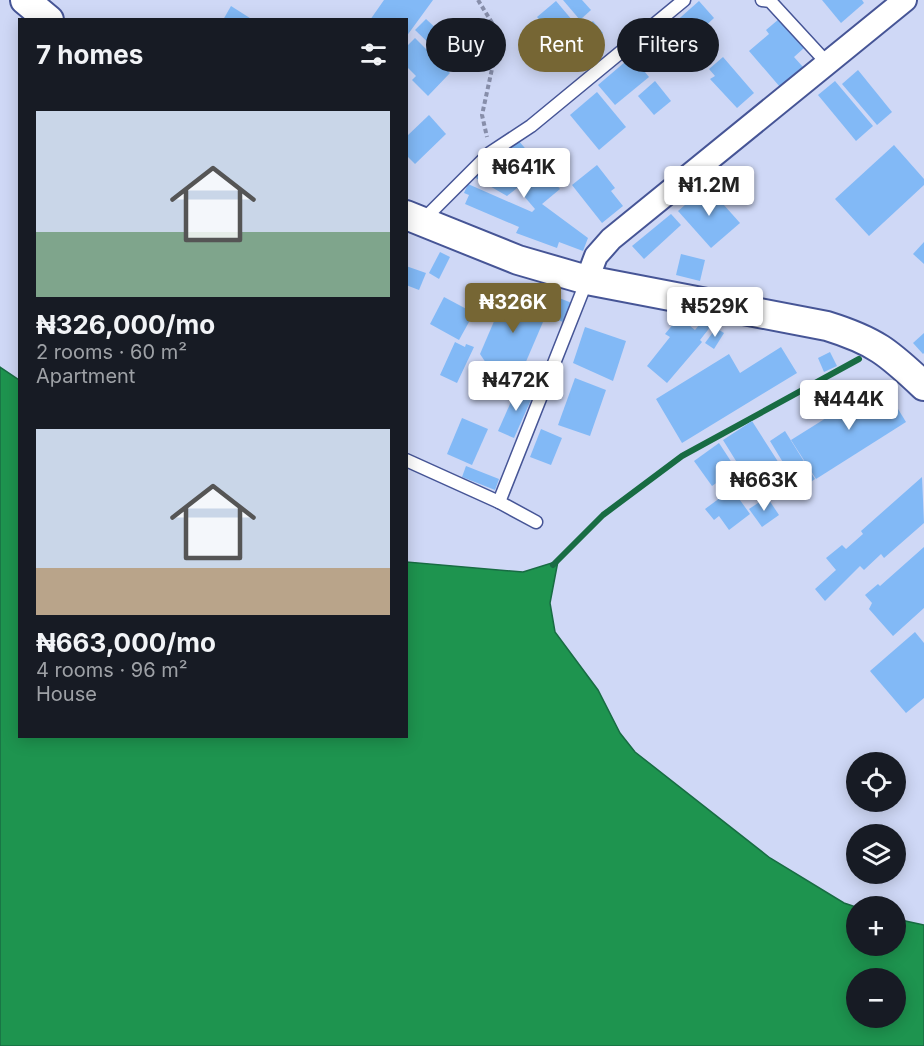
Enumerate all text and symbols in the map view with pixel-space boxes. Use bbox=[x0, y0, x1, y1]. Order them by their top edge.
chip: Buy bbox=[426, 18, 506, 72]
chip: Rent bbox=[518, 18, 605, 72]
chip: Filters bbox=[617, 18, 719, 72]
icon: filters bbox=[357, 38, 390, 71]
text: 7 homes bbox=[36, 39, 143, 70]
pin: ₦641K bbox=[482, 148, 566, 199]
icon: home bbox=[159, 150, 267, 258]
text: ₦641K bbox=[492, 155, 556, 179]
pin: ₦1.2M bbox=[667, 166, 751, 217]
text: ₦1.2M bbox=[678, 173, 740, 197]
pin: ₦326K bbox=[471, 283, 555, 334]
pin: ₦529K bbox=[673, 287, 757, 338]
text: ₦326K bbox=[479, 290, 547, 314]
text: ₦529K bbox=[681, 294, 749, 318]
text: ₦326,000/mo bbox=[36, 309, 215, 340]
text: 2 rooms · 60 m² bbox=[36, 340, 187, 364]
pin: ₦472K bbox=[474, 361, 558, 412]
text: Apartment bbox=[36, 364, 135, 388]
text: ₦472K bbox=[482, 368, 550, 392]
pin: ₦444K bbox=[807, 380, 891, 431]
text: ₦444K bbox=[814, 387, 884, 411]
pin: ₦663K bbox=[722, 461, 806, 512]
icon: home bbox=[159, 468, 267, 576]
text: ₦663K bbox=[730, 468, 798, 492]
text: ₦663,000/mo bbox=[36, 627, 216, 658]
text: 4 rooms · 96 m² bbox=[36, 658, 188, 682]
text: House bbox=[36, 682, 97, 706]
map controls bbox=[846, 752, 906, 1028]
button: locate bbox=[846, 752, 906, 812]
button: layers bbox=[846, 824, 906, 884]
button: + bbox=[846, 896, 906, 956]
button: − bbox=[846, 968, 906, 1028]

